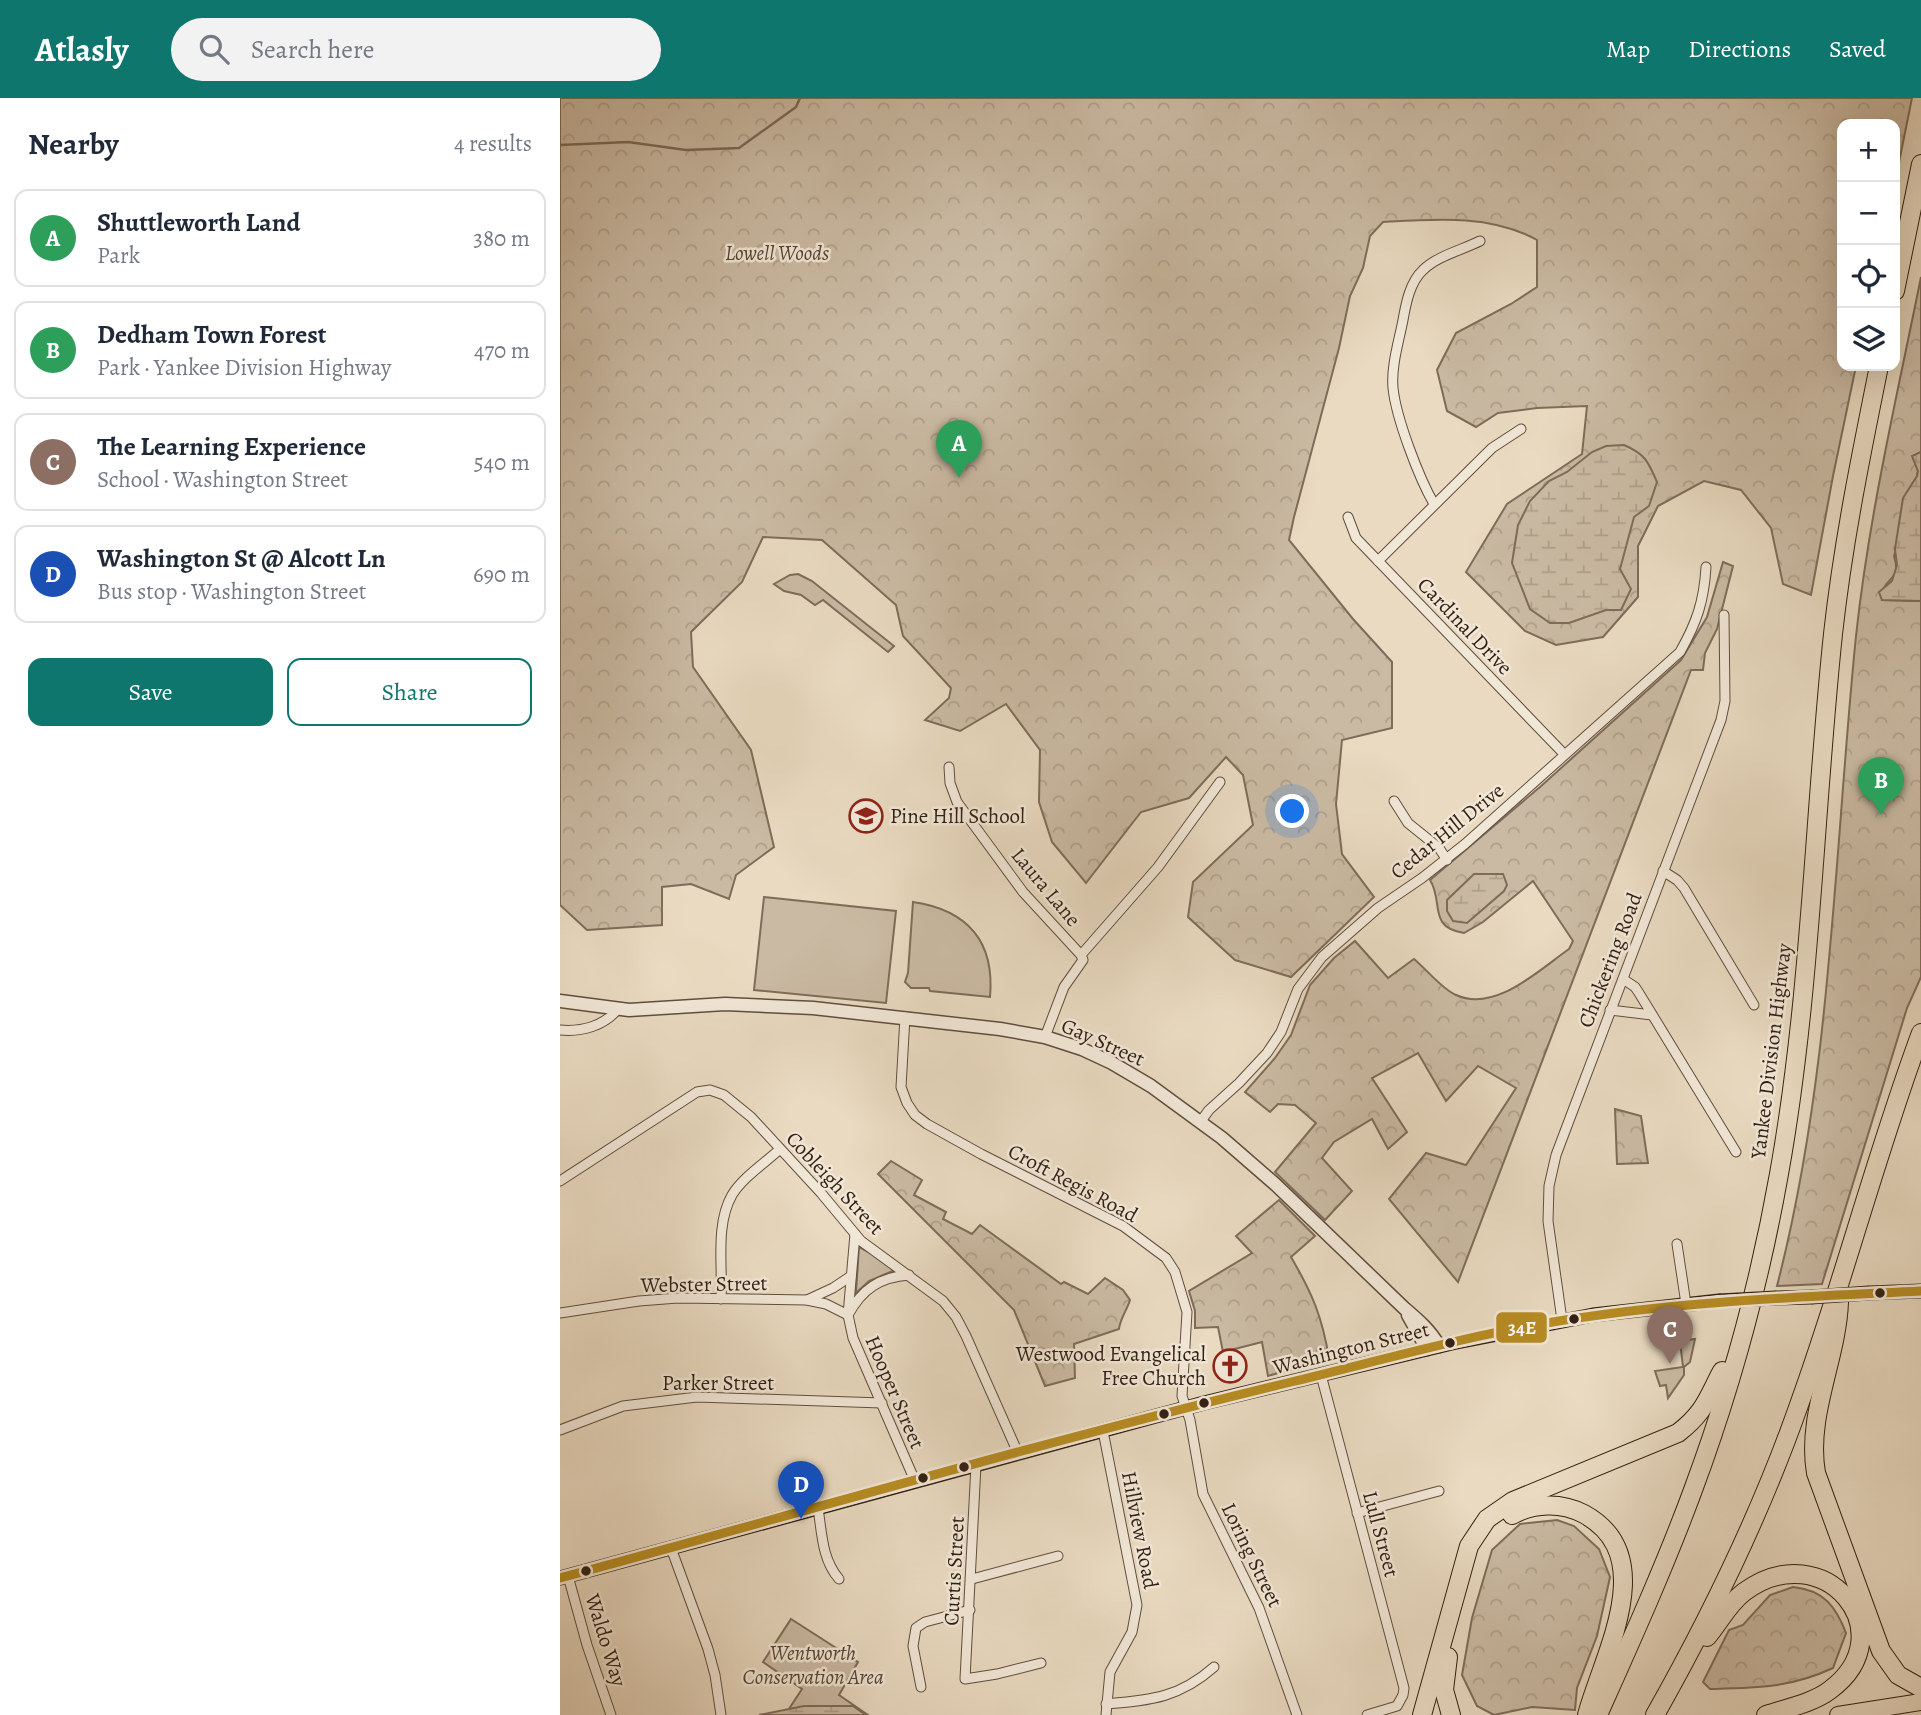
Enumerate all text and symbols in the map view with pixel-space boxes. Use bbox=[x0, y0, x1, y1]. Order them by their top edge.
search box bbox=[171, 18, 661, 81]
text: Atlasly bbox=[35, 27, 129, 72]
icon: search bbox=[195, 30, 233, 68]
text: Search here bbox=[251, 32, 374, 67]
text: Map bbox=[1606, 33, 1650, 65]
text: Directions bbox=[1688, 33, 1791, 65]
text: Saved bbox=[1829, 33, 1886, 65]
map controls bbox=[1837, 119, 1900, 371]
button: + bbox=[1837, 119, 1900, 182]
text: Nearby bbox=[28, 124, 119, 164]
text: 4 results bbox=[454, 128, 532, 159]
button: − bbox=[1837, 182, 1900, 245]
text: Shuttleworth Land bbox=[97, 205, 300, 240]
text: A bbox=[46, 223, 60, 254]
text: 380 m bbox=[473, 223, 530, 254]
park label: Lowell Woods bbox=[725, 239, 829, 267]
text: Park bbox=[97, 240, 140, 271]
button: locate bbox=[1837, 245, 1900, 308]
button: layers bbox=[1837, 308, 1900, 371]
text: Dedham Town Forest bbox=[97, 317, 326, 352]
text: B bbox=[46, 335, 60, 366]
text: 470 m bbox=[474, 335, 530, 366]
text: Park · Yankee Division Highway bbox=[97, 352, 391, 383]
pin: A bbox=[936, 420, 982, 478]
text: The Learning Experience bbox=[97, 429, 366, 464]
text: C bbox=[46, 447, 60, 478]
text: 540 m bbox=[474, 447, 530, 478]
text: School · Washington Street bbox=[97, 464, 348, 495]
text: Washington St @ Alcott Ln bbox=[97, 541, 386, 576]
text: D bbox=[45, 559, 61, 590]
text: 690 m bbox=[473, 559, 530, 590]
street label: Cardinal Drive bbox=[1411, 571, 1519, 681]
text: Bus stop · Washington Street bbox=[97, 576, 366, 607]
button: Save bbox=[28, 658, 273, 726]
button: Share bbox=[287, 658, 532, 726]
pin: B bbox=[1858, 757, 1904, 815]
street label: Cedar Hill Drive bbox=[1384, 777, 1510, 885]
your location bbox=[1275, 794, 1309, 828]
school or university icon: Pine Hill School bbox=[847, 797, 885, 835]
place label: Pine Hill School bbox=[890, 802, 1025, 830]
street label: Laura Lane bbox=[1005, 842, 1087, 932]
street label: Chickering Road bbox=[1571, 888, 1649, 1032]
street label: Yankee Division Highway bbox=[1744, 941, 1798, 1161]
street label: Gay Street bbox=[1057, 1011, 1149, 1073]
street label: Cobleigh Street bbox=[780, 1125, 890, 1241]
street label: Croft Regis Road bbox=[1003, 1137, 1143, 1229]
street label: Webster Street bbox=[639, 1269, 768, 1299]
unlabelled marker bbox=[1873, 1286, 1887, 1300]
pin: C bbox=[1647, 1306, 1693, 1364]
line badge: 34E bbox=[1495, 1311, 1548, 1344]
unlabelled marker bbox=[1567, 1312, 1581, 1326]
street label: Washington Street bbox=[1269, 1315, 1432, 1381]
text: 34E bbox=[1508, 1315, 1536, 1341]
street label: Hooper Street bbox=[859, 1331, 931, 1453]
unlabelled marker bbox=[1443, 1336, 1457, 1350]
place label: Westwood Evangelical Free Church bbox=[1015, 1340, 1206, 1392]
church icon: Westwood Evangelical Free Church bbox=[1211, 1347, 1249, 1385]
street label: Parker Street bbox=[662, 1369, 774, 1397]
unlabelled marker bbox=[1197, 1396, 1211, 1410]
unlabelled marker bbox=[1157, 1407, 1171, 1421]
unlabelled marker bbox=[957, 1460, 971, 1474]
pin: D bbox=[778, 1461, 824, 1519]
street label: Hillview Road bbox=[1115, 1469, 1165, 1592]
unlabelled marker bbox=[916, 1471, 930, 1485]
street label: Lull Street bbox=[1356, 1488, 1406, 1580]
street label: Loring Street bbox=[1215, 1498, 1289, 1612]
street label: Curtis Street bbox=[937, 1515, 971, 1626]
unlabelled marker bbox=[579, 1564, 593, 1578]
street label: Waldo Way bbox=[578, 1589, 634, 1690]
park label: Wentworth Conservation Area bbox=[742, 1639, 884, 1691]

